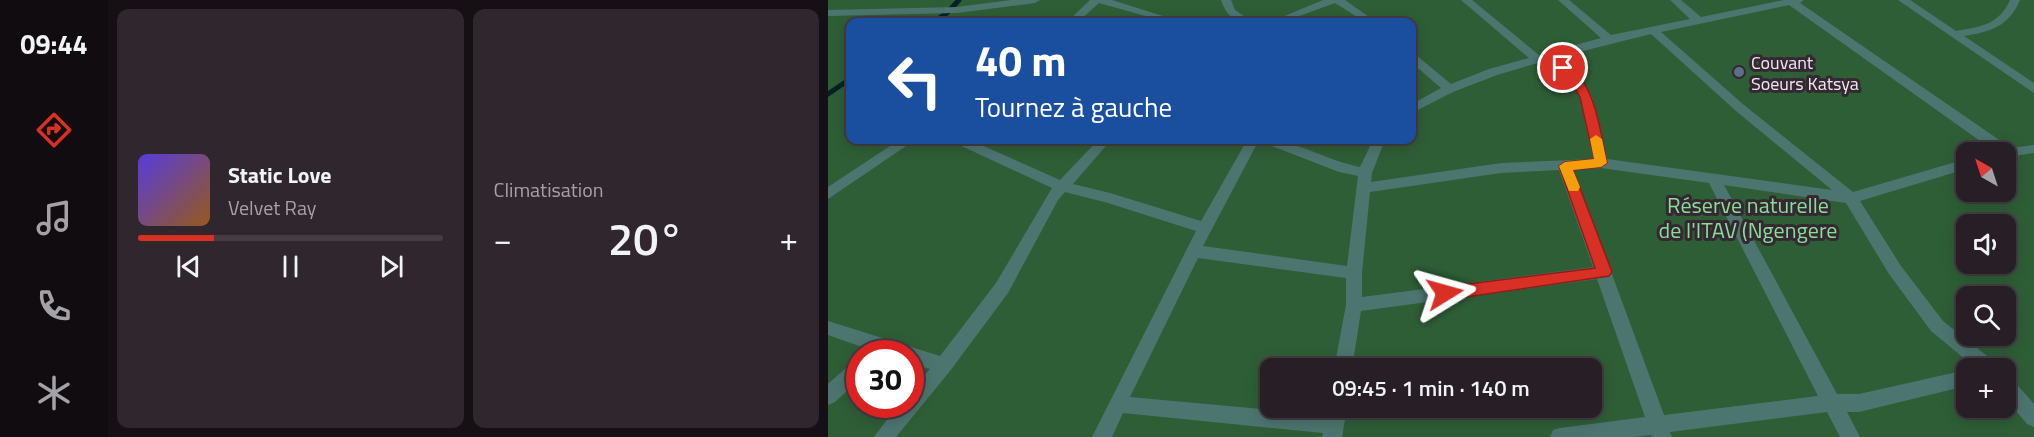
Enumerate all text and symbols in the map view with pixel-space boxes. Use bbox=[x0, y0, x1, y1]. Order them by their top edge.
text: 09:44 bbox=[20, 23, 88, 64]
text: 40 m bbox=[975, 28, 1067, 92]
icon: left bbox=[876, 42, 954, 120]
pin bbox=[1537, 42, 1588, 93]
place label: Couvant Soeurs Katsya bbox=[1751, 49, 1859, 97]
icon: arrive bbox=[1546, 51, 1579, 84]
marker: Couvant Soeurs Katsya bbox=[1732, 65, 1746, 79]
text: Tournez à gauche bbox=[975, 86, 1172, 127]
icon: directions bbox=[33, 109, 75, 151]
north arrow bbox=[1956, 142, 2016, 202]
map controls bbox=[1956, 142, 2016, 418]
text: Static Love bbox=[228, 158, 331, 192]
text: Climatisation bbox=[494, 174, 604, 205]
park label: Réserve naturelle de l'ITAV (Ngengere bbox=[1659, 188, 1837, 247]
text: Velvet Ray bbox=[228, 192, 317, 223]
icon: music bbox=[33, 197, 75, 239]
text: 20° bbox=[608, 204, 684, 272]
text: − bbox=[494, 214, 512, 264]
text: + bbox=[780, 214, 798, 264]
button: sound bbox=[1956, 214, 2016, 274]
icon: previous bbox=[172, 250, 205, 283]
icon: pause bbox=[274, 250, 307, 283]
icon: next bbox=[375, 250, 408, 283]
position arrow bbox=[1413, 261, 1477, 325]
icon: phone bbox=[33, 285, 75, 327]
button: search bbox=[1956, 286, 2016, 346]
speed limit sign: 30 bbox=[846, 340, 924, 418]
button: + bbox=[1956, 358, 2016, 418]
text: 09:45 · 1 min · 140 m bbox=[1332, 371, 1530, 405]
icon: climate bbox=[33, 372, 75, 414]

